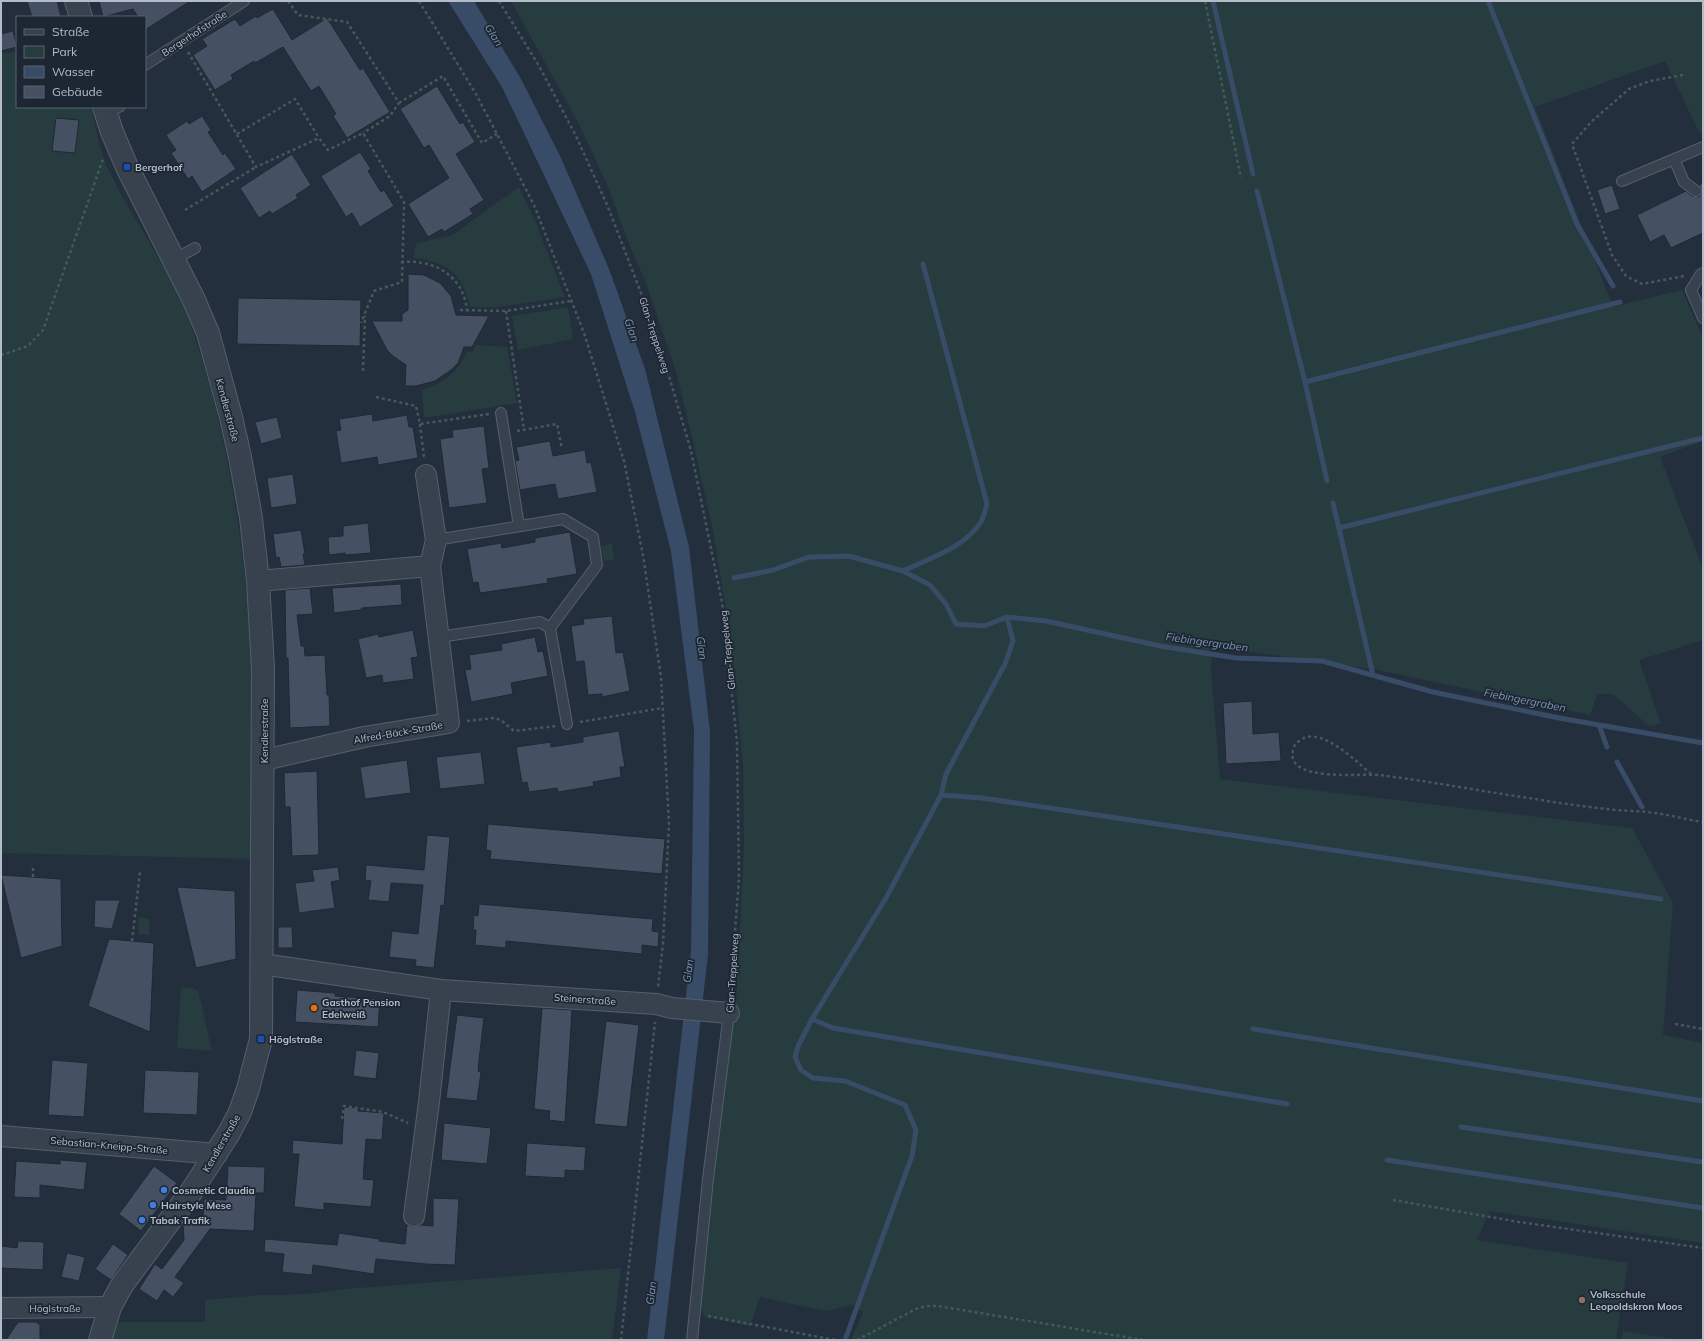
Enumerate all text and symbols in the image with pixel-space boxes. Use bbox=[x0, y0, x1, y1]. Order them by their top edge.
street label: Bergerhofstraße bbox=[159, 7, 229, 59]
legend bbox=[16, 16, 146, 108]
water label: Glan bbox=[482, 21, 506, 49]
text: Straße bbox=[52, 24, 89, 39]
text: Park bbox=[52, 44, 78, 59]
text: Wasser bbox=[52, 64, 95, 79]
text: Gebäude bbox=[52, 84, 102, 99]
place label: Bergerhof bbox=[135, 161, 183, 174]
marker: Bergerhof bbox=[122, 162, 132, 172]
street label: Glan-Treppelweg bbox=[636, 295, 673, 375]
water label: Glan bbox=[622, 317, 642, 343]
street label: Kendlerstraße bbox=[213, 377, 242, 443]
street label: Glan-Treppelweg bbox=[717, 610, 738, 690]
water label: Fiebingergraben bbox=[1165, 629, 1249, 655]
water label: Glan bbox=[694, 635, 710, 661]
water label: Fiebingergraben bbox=[1483, 685, 1567, 715]
street label: Kendlerstraße bbox=[258, 699, 271, 763]
street label: Alfred-Bäck-Straße bbox=[353, 718, 444, 747]
street label: Glan-Treppelweg bbox=[723, 933, 742, 1013]
water label: Glan bbox=[680, 958, 696, 984]
street label: Steinerstraße bbox=[554, 991, 616, 1008]
place label: Gasthof Pension Edelweiß bbox=[322, 996, 400, 1021]
marker: Gasthof Pension Edelweiß bbox=[309, 1003, 319, 1013]
place label: Höglstraße bbox=[269, 1033, 323, 1046]
marker: Höglstraße bbox=[256, 1034, 266, 1044]
street label: Kendlerstraße bbox=[200, 1112, 243, 1175]
street label: Sebastian-Kneipp-Straße bbox=[50, 1134, 168, 1157]
place label: Cosmetic Claudia bbox=[172, 1184, 255, 1197]
marker: Cosmetic Claudia bbox=[159, 1185, 169, 1195]
place label: Hairstyle Mese bbox=[161, 1199, 232, 1212]
marker: Hairstyle Mese bbox=[148, 1200, 158, 1210]
place label: Tabak Trafik bbox=[150, 1214, 210, 1227]
marker: Tabak Trafik bbox=[137, 1215, 147, 1225]
water label: Glan bbox=[643, 1280, 659, 1306]
place label: Volksschule Leopoldskron Moos bbox=[1589, 1288, 1683, 1313]
marker: Volksschule Leopoldskron Moos bbox=[1577, 1295, 1587, 1305]
street label: Höglstraße bbox=[29, 1302, 81, 1315]

